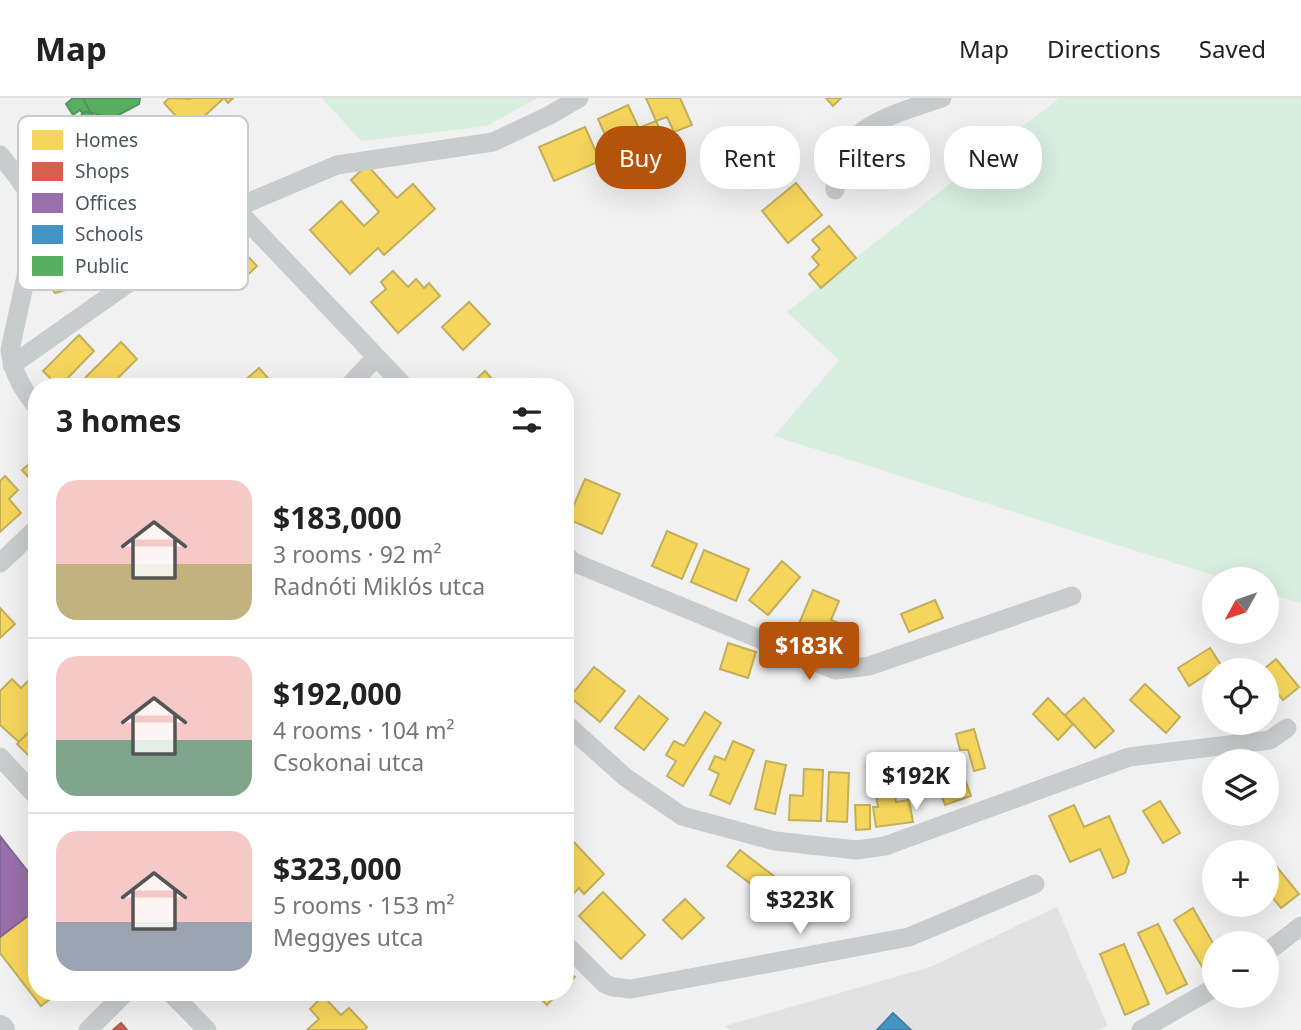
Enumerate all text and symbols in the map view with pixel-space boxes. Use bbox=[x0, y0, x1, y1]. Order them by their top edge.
text: Map bbox=[35, 26, 107, 71]
text: Map bbox=[959, 32, 1009, 65]
text: Directions bbox=[1047, 32, 1161, 65]
text: Saved bbox=[1199, 32, 1266, 65]
legend bbox=[18, 116, 248, 290]
chip: Buy bbox=[595, 126, 686, 189]
chip: Rent bbox=[700, 126, 800, 189]
chip: Filters bbox=[814, 126, 930, 189]
chip: New bbox=[944, 126, 1042, 189]
text: Homes bbox=[75, 127, 138, 153]
text: Shops bbox=[75, 158, 129, 184]
text: Offices bbox=[75, 190, 137, 216]
text: Schools bbox=[75, 221, 143, 247]
text: Public bbox=[75, 253, 129, 279]
text: 3 homes bbox=[56, 400, 181, 441]
icon: filters bbox=[508, 401, 546, 439]
text: $183,000 bbox=[273, 497, 402, 538]
icon: home bbox=[112, 508, 196, 592]
text: 3 rooms · 92 m² bbox=[273, 538, 442, 570]
north arrow bbox=[1202, 567, 1279, 644]
map controls bbox=[1202, 567, 1279, 1008]
text: Radnóti Miklós utca bbox=[273, 570, 485, 602]
pin: $183K bbox=[760, 622, 858, 682]
text: $183K bbox=[775, 629, 843, 661]
button: locate bbox=[1202, 658, 1279, 735]
text: $192,000 bbox=[273, 673, 402, 714]
icon: home bbox=[112, 684, 196, 768]
text: 4 rooms · 104 m² bbox=[273, 714, 455, 746]
text: Csokonai utca bbox=[273, 746, 424, 778]
button: layers bbox=[1202, 749, 1279, 826]
pin: $192K bbox=[867, 752, 965, 812]
text: $192K bbox=[882, 759, 950, 791]
button: + bbox=[1202, 840, 1279, 917]
text: $323,000 bbox=[273, 848, 402, 889]
icon: home bbox=[112, 859, 196, 943]
pin: $323K bbox=[751, 876, 849, 936]
text: $323K bbox=[766, 883, 834, 915]
text: 5 rooms · 153 m² bbox=[273, 889, 455, 921]
text: Meggyes utca bbox=[273, 921, 423, 953]
button: − bbox=[1202, 931, 1279, 1008]

